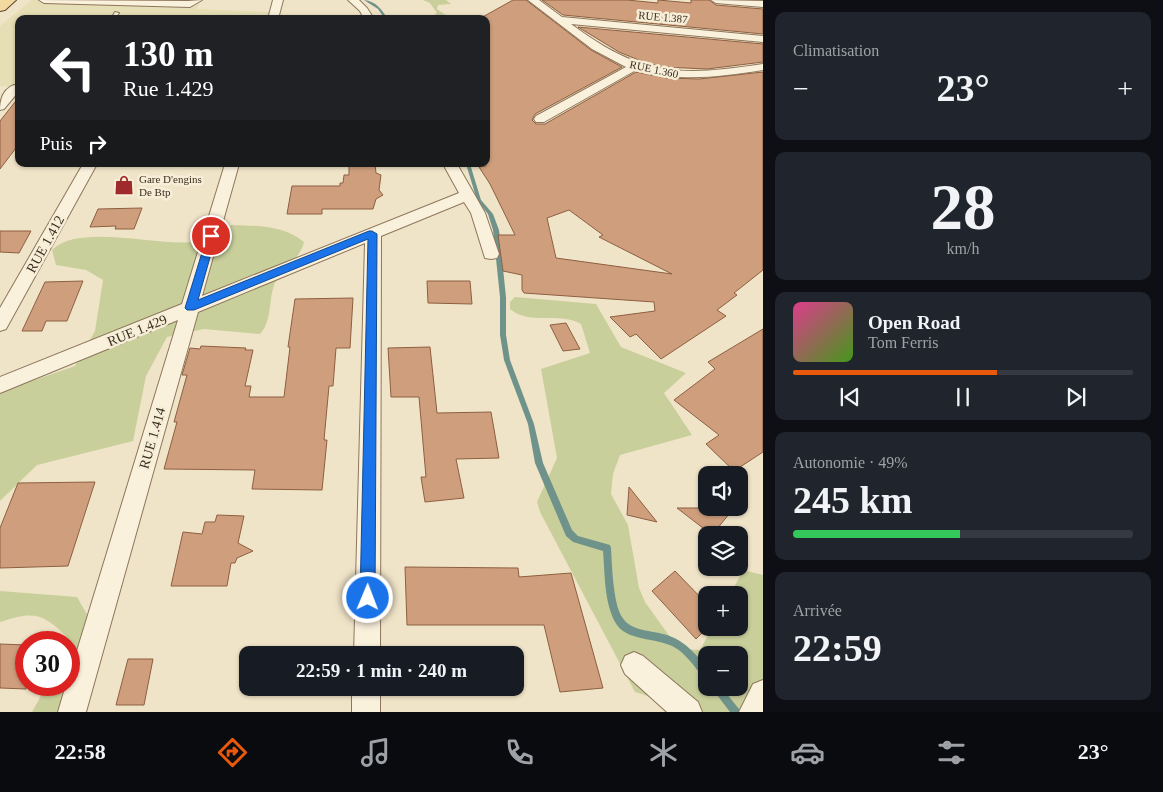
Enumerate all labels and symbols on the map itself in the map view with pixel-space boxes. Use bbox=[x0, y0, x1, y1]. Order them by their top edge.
street label: RUE 1.387 bbox=[638, 9, 689, 25]
street label: RUE 1.360 bbox=[629, 58, 680, 80]
place label: Gare D'engins De Btp bbox=[139, 173, 202, 198]
shop icon: Gare D'engins De Btp bbox=[113, 174, 135, 196]
street label: RUE 1.412 bbox=[24, 213, 67, 275]
pin bbox=[190, 215, 232, 257]
street label: RUE 1.429 bbox=[105, 312, 169, 349]
street label: RUE 1.414 bbox=[137, 406, 168, 470]
position arrow bbox=[341, 571, 393, 623]
speed limit sign: 30 bbox=[15, 631, 80, 696]

